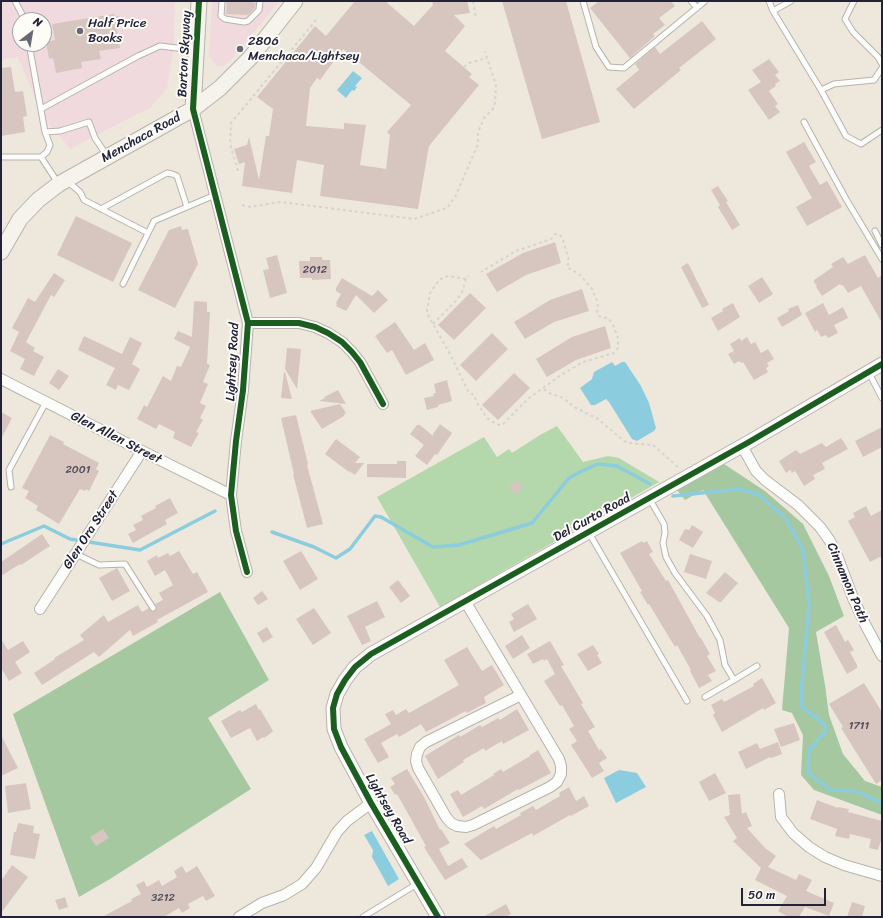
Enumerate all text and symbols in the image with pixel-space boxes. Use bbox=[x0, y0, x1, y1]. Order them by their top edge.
street label: Barton Skyway bbox=[175, 10, 195, 98]
north arrow bbox=[12, 12, 52, 52]
text: N bbox=[30, 12, 46, 32]
place label: Half Price Books bbox=[88, 16, 146, 47]
marker: Half Price Books bbox=[75, 26, 85, 36]
place label: 2806 Menchaca/Lightsey bbox=[248, 34, 359, 65]
marker: 2806 Menchaca/Lightsey bbox=[235, 44, 245, 54]
street label: Menchaca Road bbox=[99, 110, 183, 166]
house number: 2012 bbox=[303, 263, 327, 277]
street label: Lightsey Road bbox=[223, 322, 243, 402]
street label: Glen Allen Street bbox=[68, 408, 164, 468]
house number: 2001 bbox=[66, 463, 90, 477]
street label: Glen Ora Street bbox=[60, 488, 122, 572]
street label: Del Curto Road bbox=[551, 490, 633, 546]
street label: Cinnamon Path bbox=[823, 540, 871, 626]
house number: 1711 bbox=[849, 719, 869, 733]
street label: Lightsey Road bbox=[362, 771, 414, 847]
scale bar bbox=[743, 880, 828, 906]
text: 50 m bbox=[748, 884, 775, 906]
house number: 3212 bbox=[151, 891, 175, 905]

